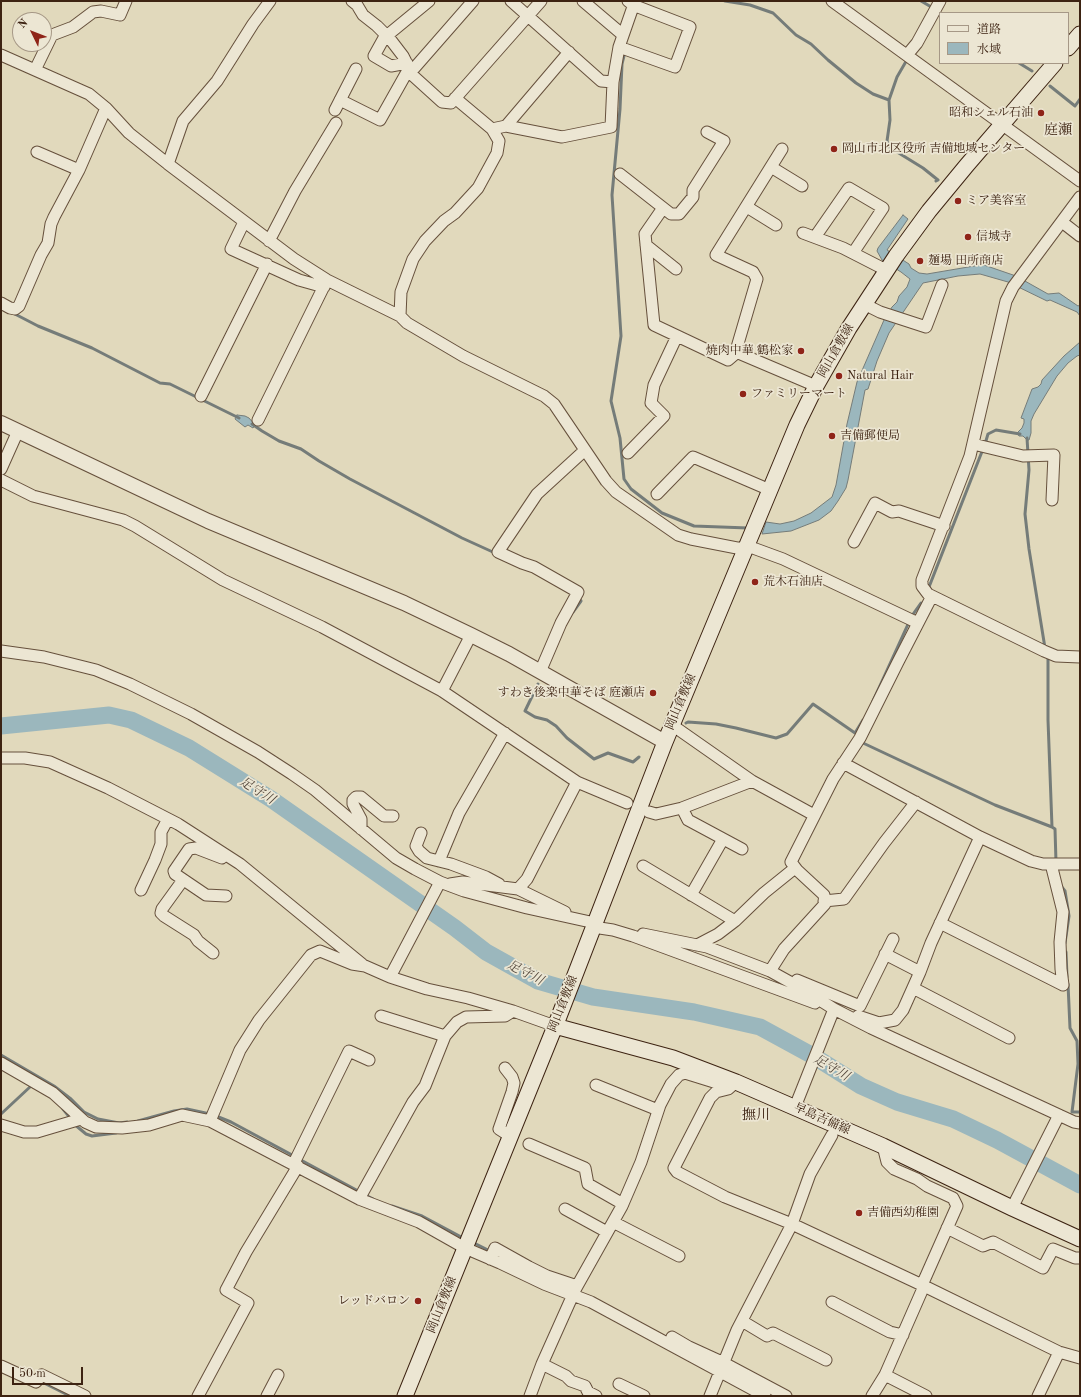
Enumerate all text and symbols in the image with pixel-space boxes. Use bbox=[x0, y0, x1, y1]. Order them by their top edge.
north arrow bbox=[12, 12, 52, 52]
legend bbox=[939, 12, 1069, 64]
text: N bbox=[17, 17, 30, 31]
text: 道路 bbox=[977, 24, 1001, 36]
text: 水域 bbox=[977, 44, 1001, 56]
place label: 昭和シェル石油 bbox=[949, 106, 1033, 120]
marker: 昭和シェル石油 bbox=[1036, 108, 1046, 118]
district label: 庭瀬 bbox=[1044, 122, 1072, 138]
place label: 岡山市北区役所 吉備地域センター bbox=[842, 142, 1025, 156]
marker: 岡山市北区役所 吉備地域センター bbox=[829, 144, 839, 154]
place label: ミア美容室 bbox=[966, 194, 1026, 208]
marker: ミア美容室 bbox=[953, 196, 963, 206]
place label: 信城寺 bbox=[976, 230, 1012, 244]
marker: 信城寺 bbox=[963, 232, 973, 242]
place label: 麺場 田所商店 bbox=[928, 254, 1003, 268]
marker: 麺場 田所商店 bbox=[915, 256, 925, 266]
street label: 岡山倉敷線 bbox=[815, 321, 857, 381]
place label: 焼肉中華 鶴松家 bbox=[706, 344, 793, 358]
marker: 焼肉中華 鶴松家 bbox=[796, 346, 806, 356]
place label: Natural Hair bbox=[847, 369, 914, 383]
marker: Natural Hair bbox=[834, 371, 844, 381]
place label: ファミリーマート bbox=[751, 387, 847, 401]
marker: ファミリーマート bbox=[738, 389, 748, 399]
place label: 吉備郵便局 bbox=[840, 429, 900, 443]
marker: 吉備郵便局 bbox=[827, 431, 837, 441]
place label: 荒木石油店 bbox=[763, 575, 823, 589]
marker: 荒木石油店 bbox=[750, 577, 760, 587]
street label: 岡山倉敷線 bbox=[663, 672, 699, 732]
place label: すわき後楽中華そば 庭瀬店 bbox=[498, 686, 645, 700]
marker: すわき後楽中華そば 庭瀬店 bbox=[648, 688, 658, 698]
water label: 足守川 bbox=[236, 774, 278, 808]
water label: 足守川 bbox=[504, 957, 546, 989]
street label: 岡山倉敷線 bbox=[545, 973, 581, 1035]
water label: 足守川 bbox=[810, 1051, 852, 1085]
street label: 早島吉備線 bbox=[792, 1100, 852, 1138]
district label: 撫川 bbox=[742, 1107, 770, 1123]
place label: 吉備西幼稚園 bbox=[867, 1206, 939, 1220]
marker: 吉備西幼稚園 bbox=[854, 1208, 864, 1218]
street label: 岡山倉敷線 bbox=[424, 1274, 460, 1336]
place label: レッドバロン bbox=[338, 1294, 410, 1308]
marker: レッドバロン bbox=[413, 1296, 423, 1306]
scale bar bbox=[14, 1359, 85, 1385]
text: 50 m bbox=[19, 1368, 46, 1380]

